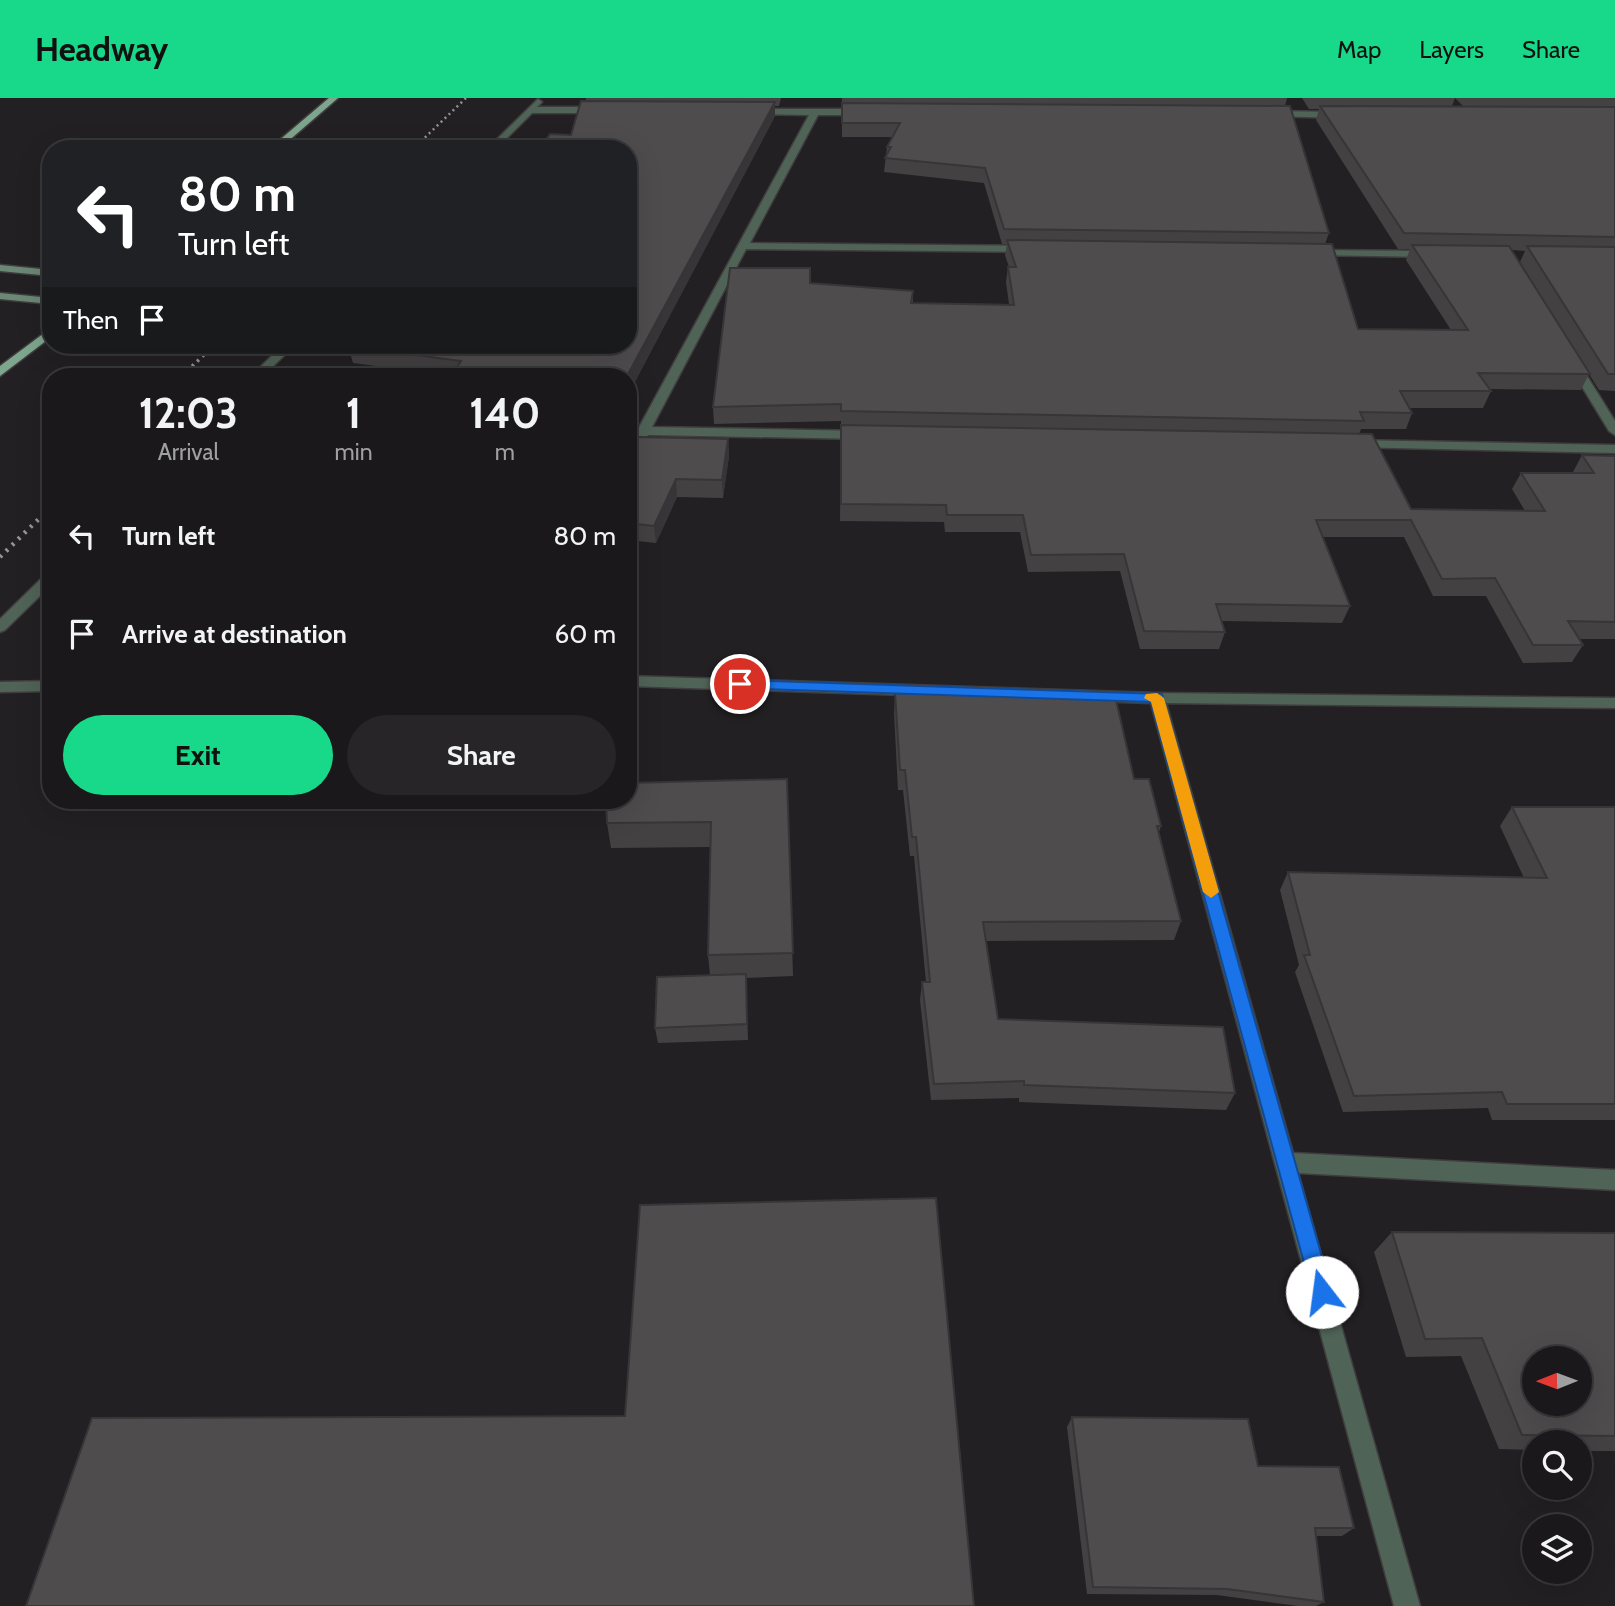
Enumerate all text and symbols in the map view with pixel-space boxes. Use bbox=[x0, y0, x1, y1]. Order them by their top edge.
text: Headway bbox=[35, 29, 168, 69]
text: Map bbox=[1337, 35, 1381, 64]
text: Layers bbox=[1419, 35, 1484, 64]
text: Share bbox=[1522, 35, 1580, 64]
text: 80 m bbox=[178, 164, 296, 223]
icon: left bbox=[63, 168, 154, 259]
text: Turn left bbox=[178, 224, 289, 263]
icon: arrive bbox=[133, 301, 171, 339]
text: Then bbox=[63, 304, 119, 336]
text: 12:03 bbox=[139, 387, 238, 439]
text: 1 bbox=[346, 387, 361, 439]
text: 140 bbox=[469, 387, 540, 439]
text: Arrival bbox=[158, 438, 219, 466]
text: min bbox=[335, 438, 373, 466]
text: m bbox=[495, 438, 515, 466]
icon: left bbox=[63, 517, 101, 555]
text: Turn left bbox=[122, 520, 215, 552]
text: 80 m bbox=[553, 520, 616, 552]
icon: arrive bbox=[63, 615, 101, 653]
text: Arrive at destination bbox=[122, 618, 347, 650]
text: 60 m bbox=[554, 618, 616, 650]
pin bbox=[710, 654, 770, 714]
icon: arrive bbox=[721, 665, 759, 703]
button: Exit bbox=[63, 715, 333, 795]
button: Share bbox=[347, 715, 616, 795]
position arrow bbox=[1285, 1255, 1359, 1329]
north arrow bbox=[1522, 1346, 1592, 1416]
map controls bbox=[1522, 1346, 1592, 1584]
button: search bbox=[1522, 1430, 1592, 1500]
button: layers bbox=[1522, 1514, 1592, 1584]

